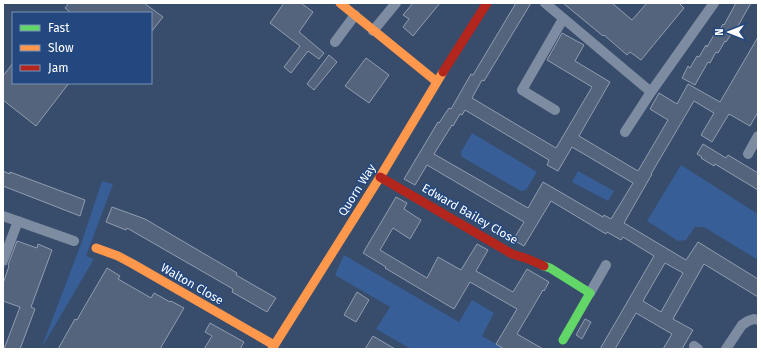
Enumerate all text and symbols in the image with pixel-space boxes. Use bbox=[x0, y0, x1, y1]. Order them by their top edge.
legend bbox=[12, 12, 152, 84]
north arrow bbox=[709, 12, 749, 52]
text: Fast bbox=[48, 21, 70, 35]
text: N bbox=[713, 28, 726, 36]
text: Slow bbox=[48, 41, 74, 55]
text: Jam bbox=[48, 61, 68, 75]
street label: Quorn Way bbox=[335, 161, 379, 219]
street label: Edward Bailey Close bbox=[420, 181, 520, 247]
street label: Walton Close bbox=[158, 260, 226, 308]

